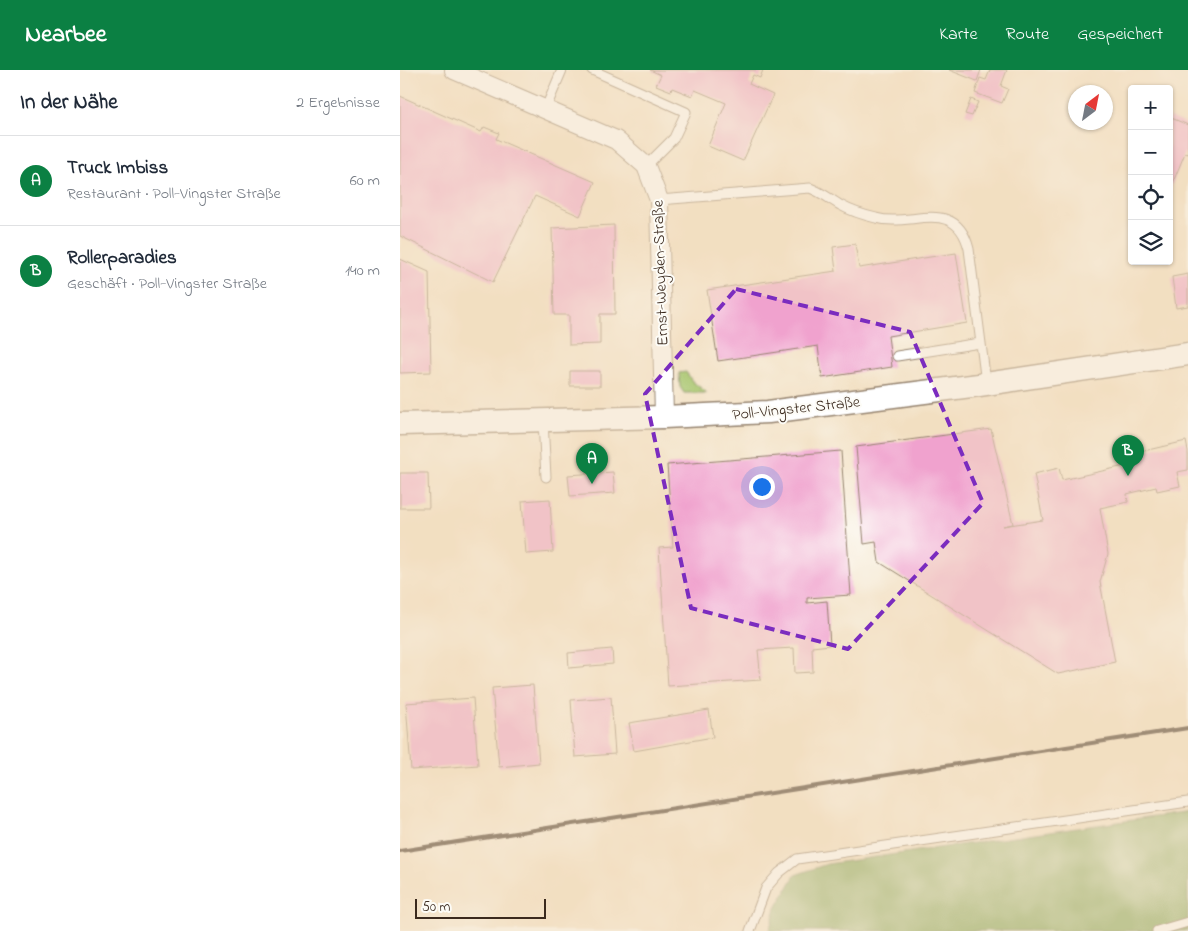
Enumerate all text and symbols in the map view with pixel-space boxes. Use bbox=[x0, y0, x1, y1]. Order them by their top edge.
text: Nearbee bbox=[25, 18, 107, 53]
text: Karte bbox=[939, 22, 977, 48]
text: Route bbox=[1005, 22, 1049, 48]
text: Gespeichert bbox=[1077, 22, 1163, 48]
north arrow bbox=[1068, 85, 1113, 130]
map controls bbox=[1128, 85, 1173, 265]
button: + bbox=[1128, 85, 1173, 130]
text: In der Nähe bbox=[20, 88, 118, 118]
text: 2 Ergebnisse bbox=[296, 91, 380, 115]
button: − bbox=[1128, 130, 1173, 175]
text: Truck Imbiss bbox=[67, 155, 168, 182]
text: A bbox=[31, 169, 41, 193]
text: 60 m bbox=[350, 169, 380, 193]
button: locate bbox=[1128, 175, 1173, 220]
text: Restaurant · Poll-Vingster Straße bbox=[67, 182, 281, 206]
street label: Ernst-Weyden-Straße bbox=[646, 199, 676, 346]
button: layers bbox=[1128, 220, 1173, 265]
text: Rollerparadies bbox=[67, 245, 177, 272]
text: B bbox=[31, 259, 41, 283]
text: 140 m bbox=[345, 259, 380, 283]
text: Geschäft · Poll-Vingster Straße bbox=[67, 272, 267, 296]
street label: Poll-Vingster Straße bbox=[731, 390, 862, 428]
pin: B bbox=[1112, 435, 1144, 476]
pin: A bbox=[576, 443, 608, 484]
your location bbox=[749, 474, 775, 500]
scale bar bbox=[415, 896, 546, 919]
text: 50 m bbox=[422, 897, 450, 918]

